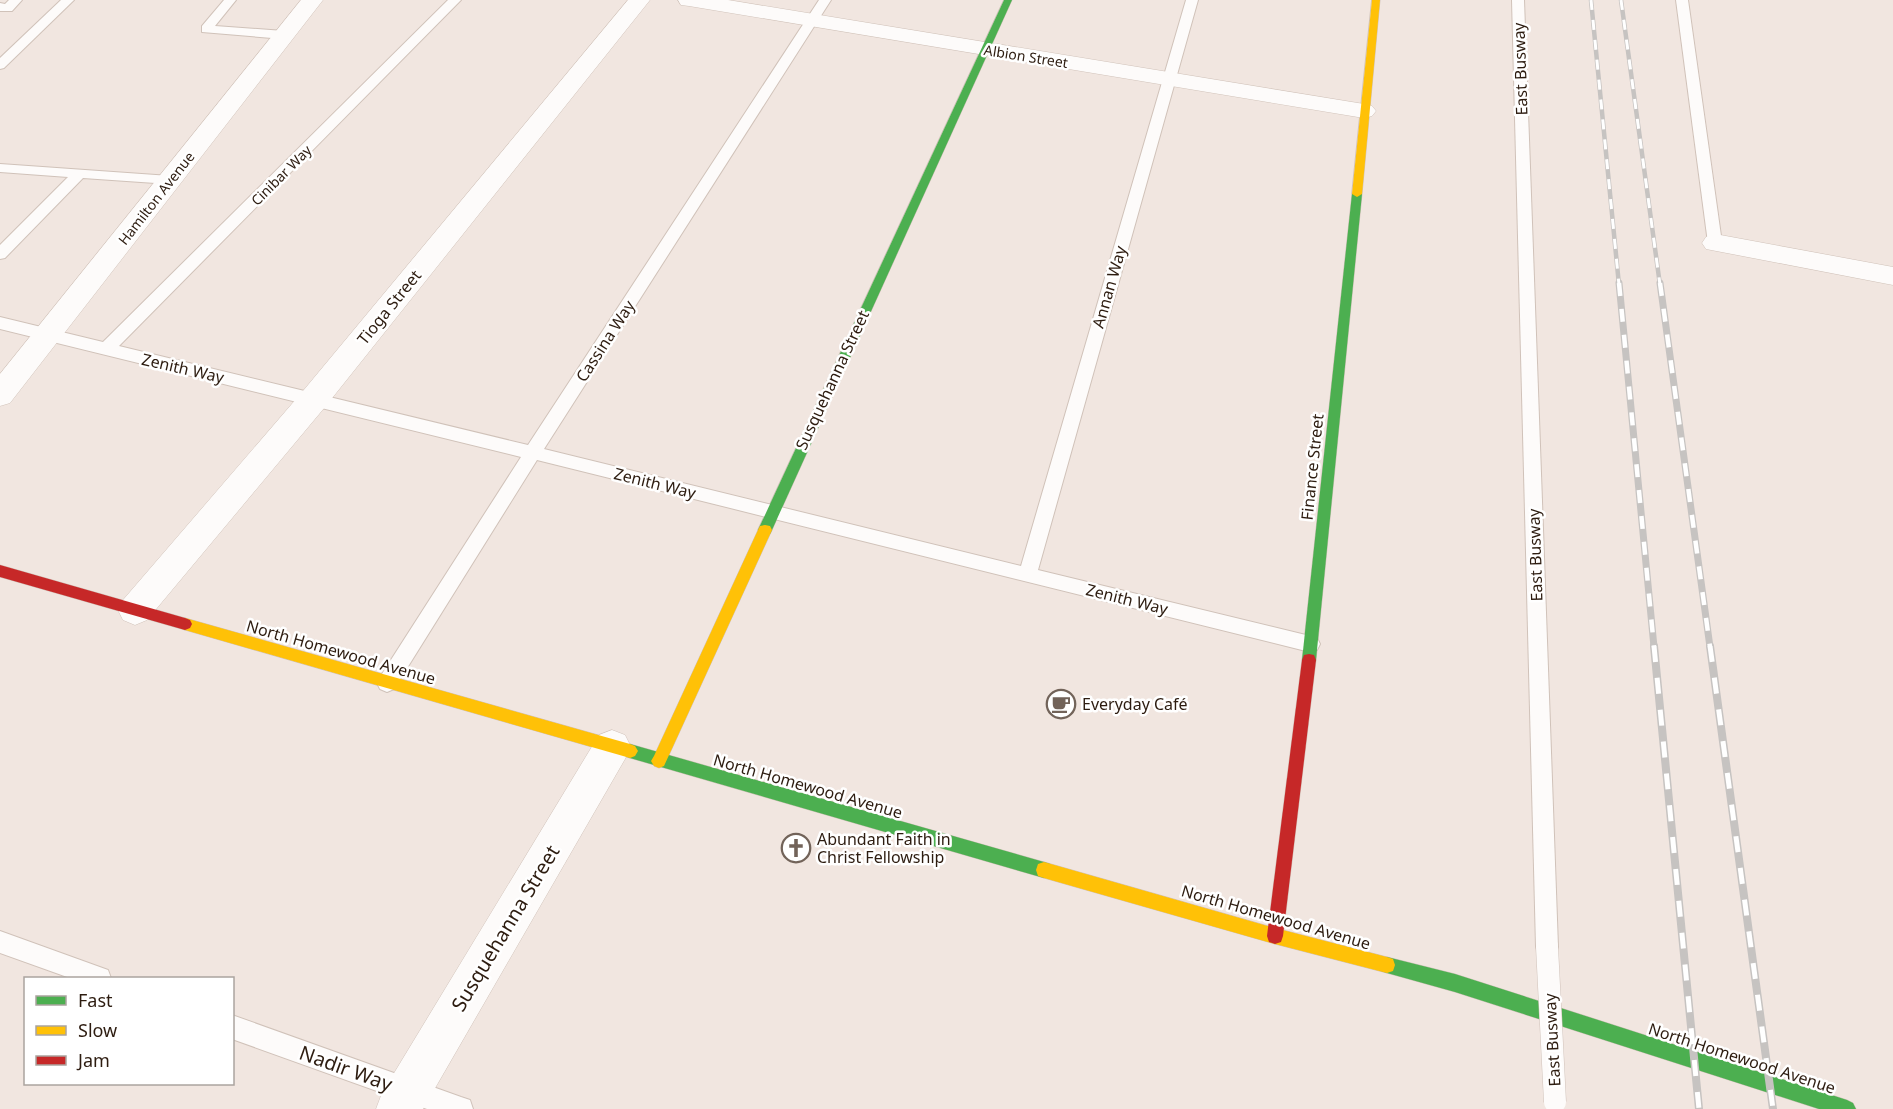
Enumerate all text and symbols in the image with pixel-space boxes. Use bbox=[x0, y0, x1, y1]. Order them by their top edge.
street label: East Busway bbox=[1507, 21, 1533, 116]
street label: Albion Street bbox=[983, 40, 1069, 72]
street label: Cinibar Way bbox=[247, 140, 316, 209]
street label: Hamilton Avenue bbox=[114, 147, 198, 249]
street label: Annan Way bbox=[1087, 242, 1131, 331]
street label: Tioga Street bbox=[352, 265, 426, 349]
street label: Cassina Way bbox=[570, 295, 640, 386]
street label: Susquehanna Street bbox=[790, 306, 874, 453]
street label: Zenith Way bbox=[140, 348, 227, 388]
street label: Finance Street bbox=[1295, 413, 1329, 521]
street label: Zenith Way bbox=[612, 462, 699, 504]
street label: East Busway bbox=[1522, 507, 1548, 602]
street label: Zenith Way bbox=[1084, 578, 1171, 620]
street label: North Homewood Avenue bbox=[244, 614, 438, 690]
cafe icon: Everyday Café bbox=[1045, 688, 1077, 720]
place label: Everyday Café bbox=[1082, 693, 1188, 715]
street label: North Homewood Avenue bbox=[711, 748, 905, 824]
place label: Abundant Faith in Christ Fellowship bbox=[817, 828, 951, 868]
church icon: Abundant Faith in Christ Fellowship bbox=[780, 832, 812, 864]
street label: Susquehanna Street bbox=[445, 840, 565, 1016]
street label: North Homewood Avenue bbox=[1179, 879, 1373, 955]
legend bbox=[24, 977, 234, 1085]
text: Fast bbox=[78, 988, 113, 1012]
street label: East Busway bbox=[1539, 992, 1565, 1087]
street label: North Homewood Avenue bbox=[1646, 1017, 1838, 1099]
text: Slow bbox=[78, 1018, 117, 1042]
street label: Nadir Way bbox=[296, 1039, 397, 1098]
text: Jam bbox=[76, 1048, 110, 1072]

